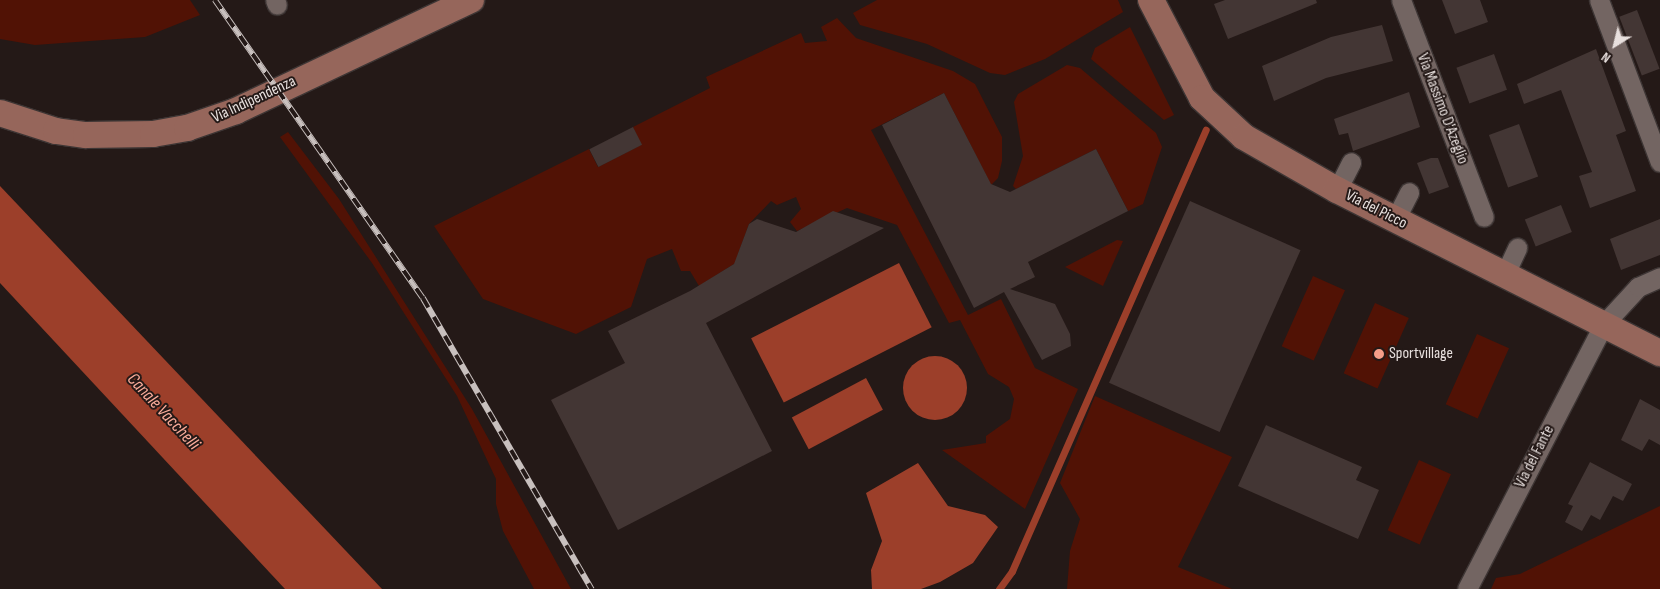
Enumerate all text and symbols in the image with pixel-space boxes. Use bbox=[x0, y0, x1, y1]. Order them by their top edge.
north arrow bbox=[1590, 20, 1640, 70]
text: N bbox=[1598, 48, 1614, 67]
street label: Via Massimo D'Azeglio bbox=[1412, 51, 1472, 167]
street label: Via Indipendenza bbox=[209, 72, 299, 128]
street label: Via del Picco bbox=[1342, 186, 1410, 234]
place label: Sportvillage bbox=[1389, 344, 1453, 364]
marker: Sportvillage bbox=[1373, 348, 1385, 360]
water label: Canale Vacchelli bbox=[122, 369, 204, 455]
street label: Via del Fante bbox=[1511, 423, 1559, 491]

